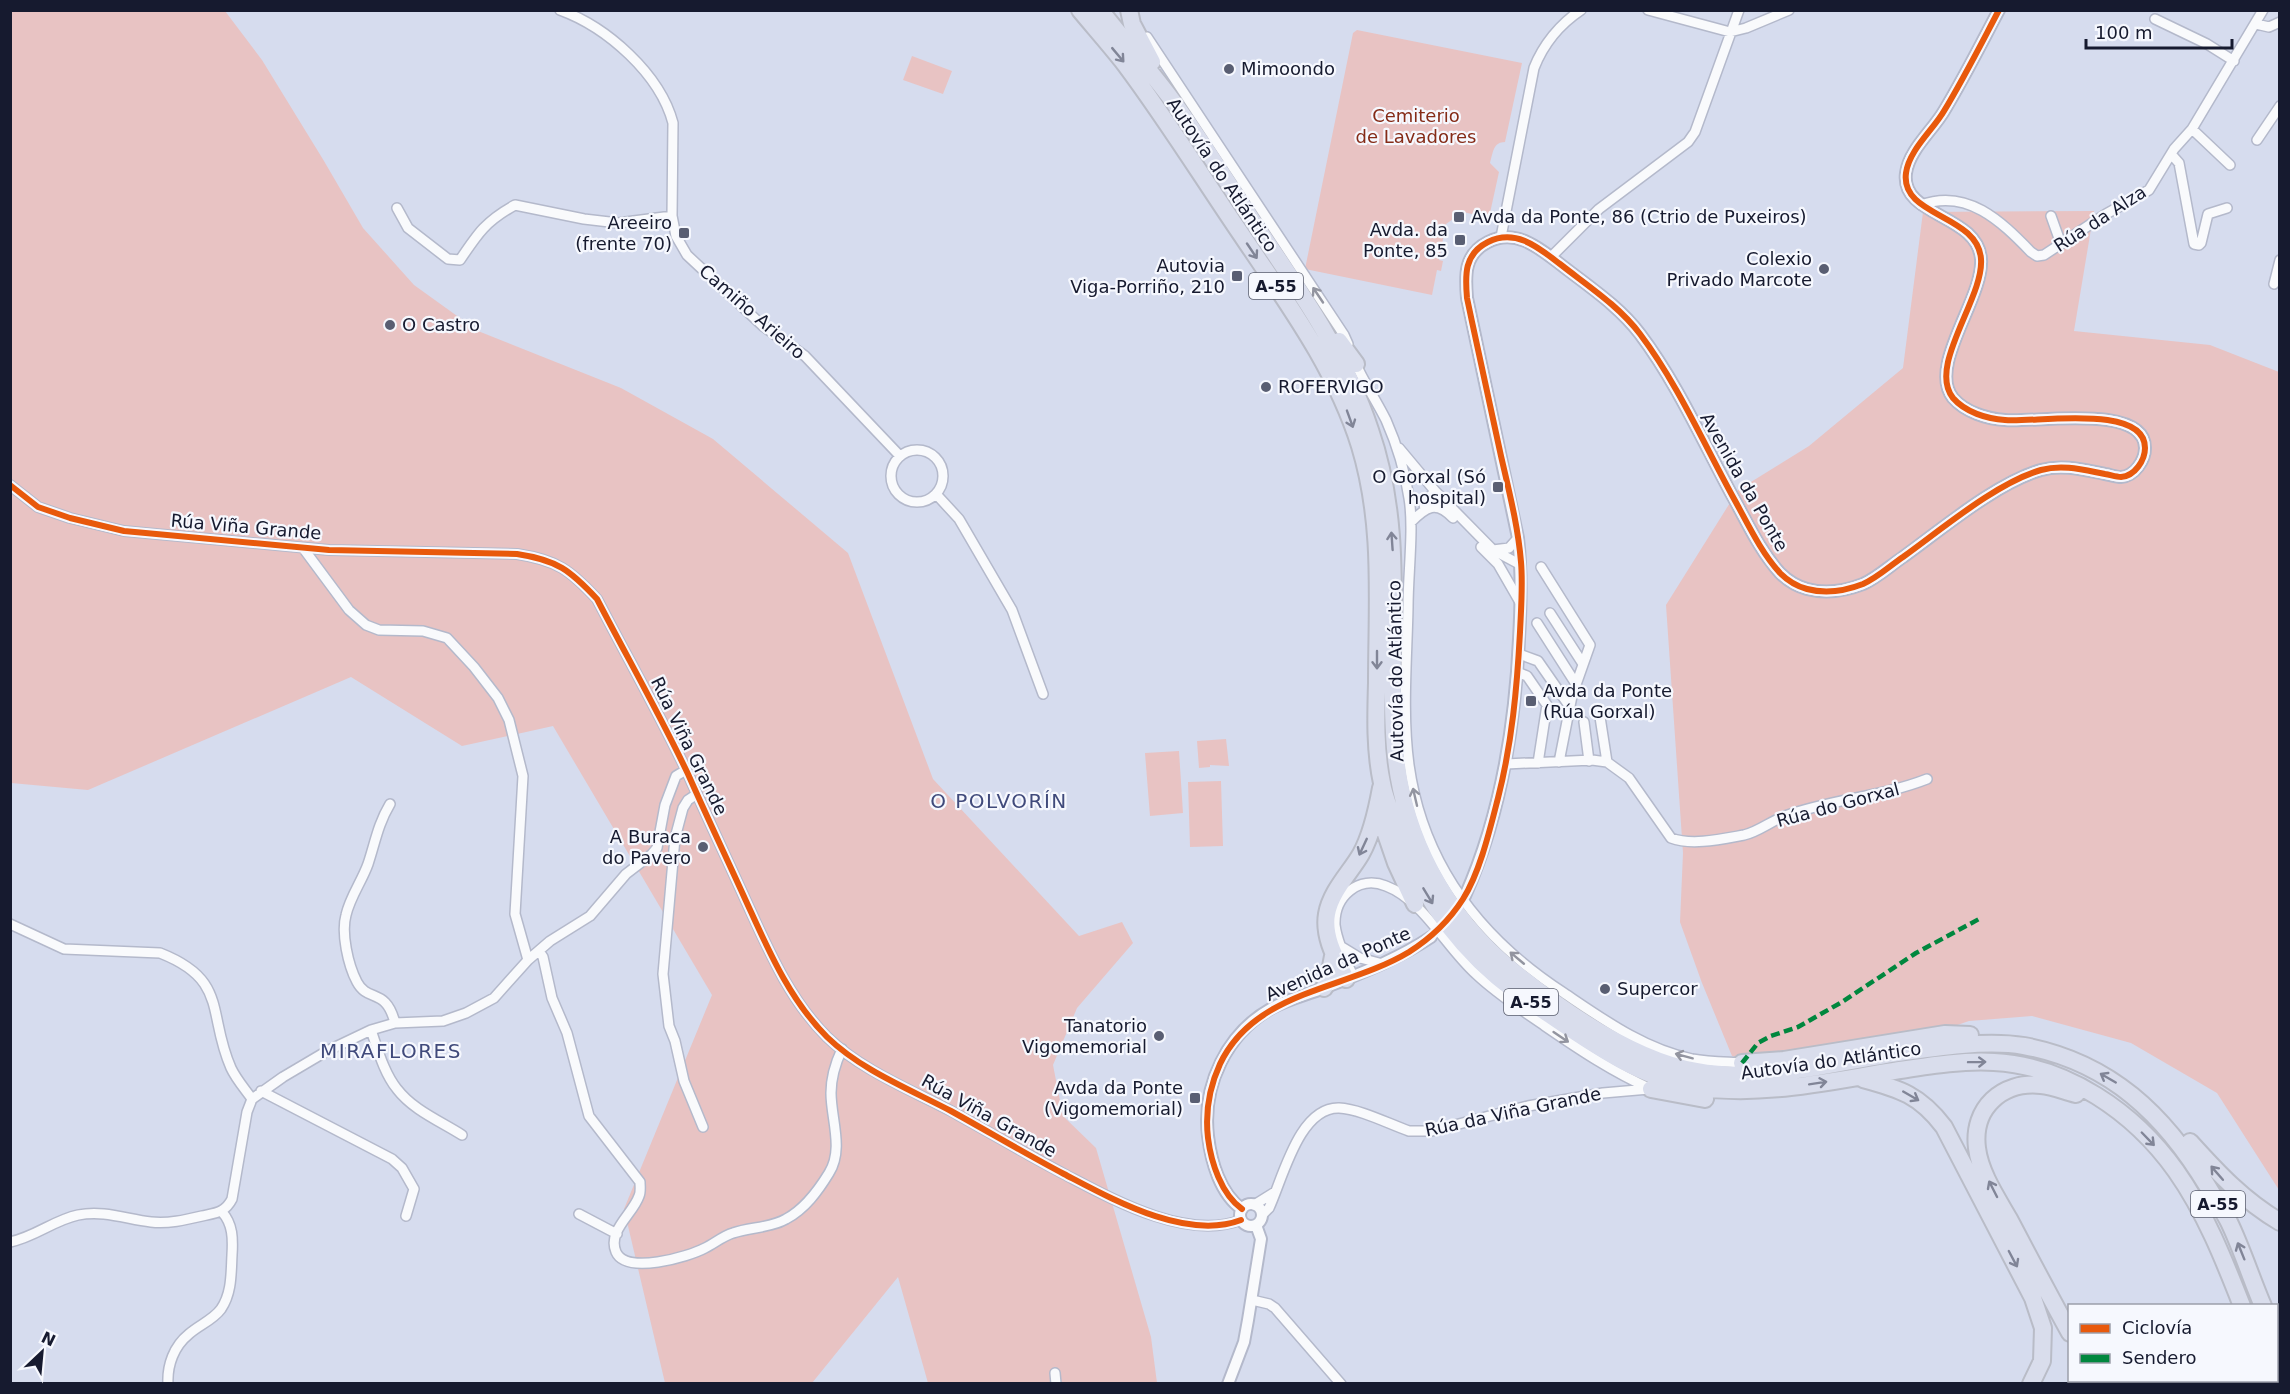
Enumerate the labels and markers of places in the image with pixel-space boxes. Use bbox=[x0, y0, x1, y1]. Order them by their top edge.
place label: Mimoondo bbox=[1241, 58, 1335, 79]
marker: Mimoondo bbox=[1222, 62, 1236, 76]
place label: Avda da Ponte, 86 (Ctrio de Puxeiros) bbox=[1471, 206, 1807, 227]
marker: Avda da Ponte, 86 (Ctrio de Puxeiros) bbox=[1452, 210, 1466, 224]
place label: Areeiro (frente 70) bbox=[575, 212, 672, 254]
place label: Avda. da Ponte, 85 bbox=[1363, 219, 1448, 261]
marker: Areeiro (frente 70) bbox=[677, 226, 691, 240]
marker: Avda. da Ponte, 85 bbox=[1453, 233, 1467, 247]
place label: Colexio Privado Marcote bbox=[1667, 248, 1812, 290]
place label: Autovia Viga-Porriño, 210 bbox=[1070, 255, 1225, 297]
marker: Colexio Privado Marcote bbox=[1817, 262, 1831, 276]
marker: Autovia Viga-Porriño, 210 bbox=[1230, 269, 1244, 283]
place label: O Castro bbox=[402, 314, 480, 335]
marker: O Castro bbox=[383, 318, 397, 332]
place label: ROFERVIGO bbox=[1278, 376, 1384, 397]
marker: ROFERVIGO bbox=[1259, 380, 1273, 394]
place label: O Gorxal (Só hospital) bbox=[1372, 466, 1486, 508]
marker: O Gorxal (Só hospital) bbox=[1491, 480, 1505, 494]
place label: Avda da Ponte (Rúa Gorxal) bbox=[1543, 680, 1672, 722]
marker: Avda da Ponte (Rúa Gorxal) bbox=[1524, 694, 1538, 708]
place label: A Buraca do Pavero bbox=[602, 826, 691, 868]
marker: A Buraca do Pavero bbox=[696, 840, 710, 854]
place label: Supercor bbox=[1617, 978, 1698, 999]
marker: Supercor bbox=[1598, 982, 1612, 996]
place label: Tanatorio Vigomemorial bbox=[1022, 1015, 1147, 1057]
marker: Tanatorio Vigomemorial bbox=[1152, 1029, 1166, 1043]
place label: Avda da Ponte (Vigomemorial) bbox=[1044, 1077, 1183, 1119]
marker: Avda da Ponte (Vigomemorial) bbox=[1188, 1091, 1202, 1105]

